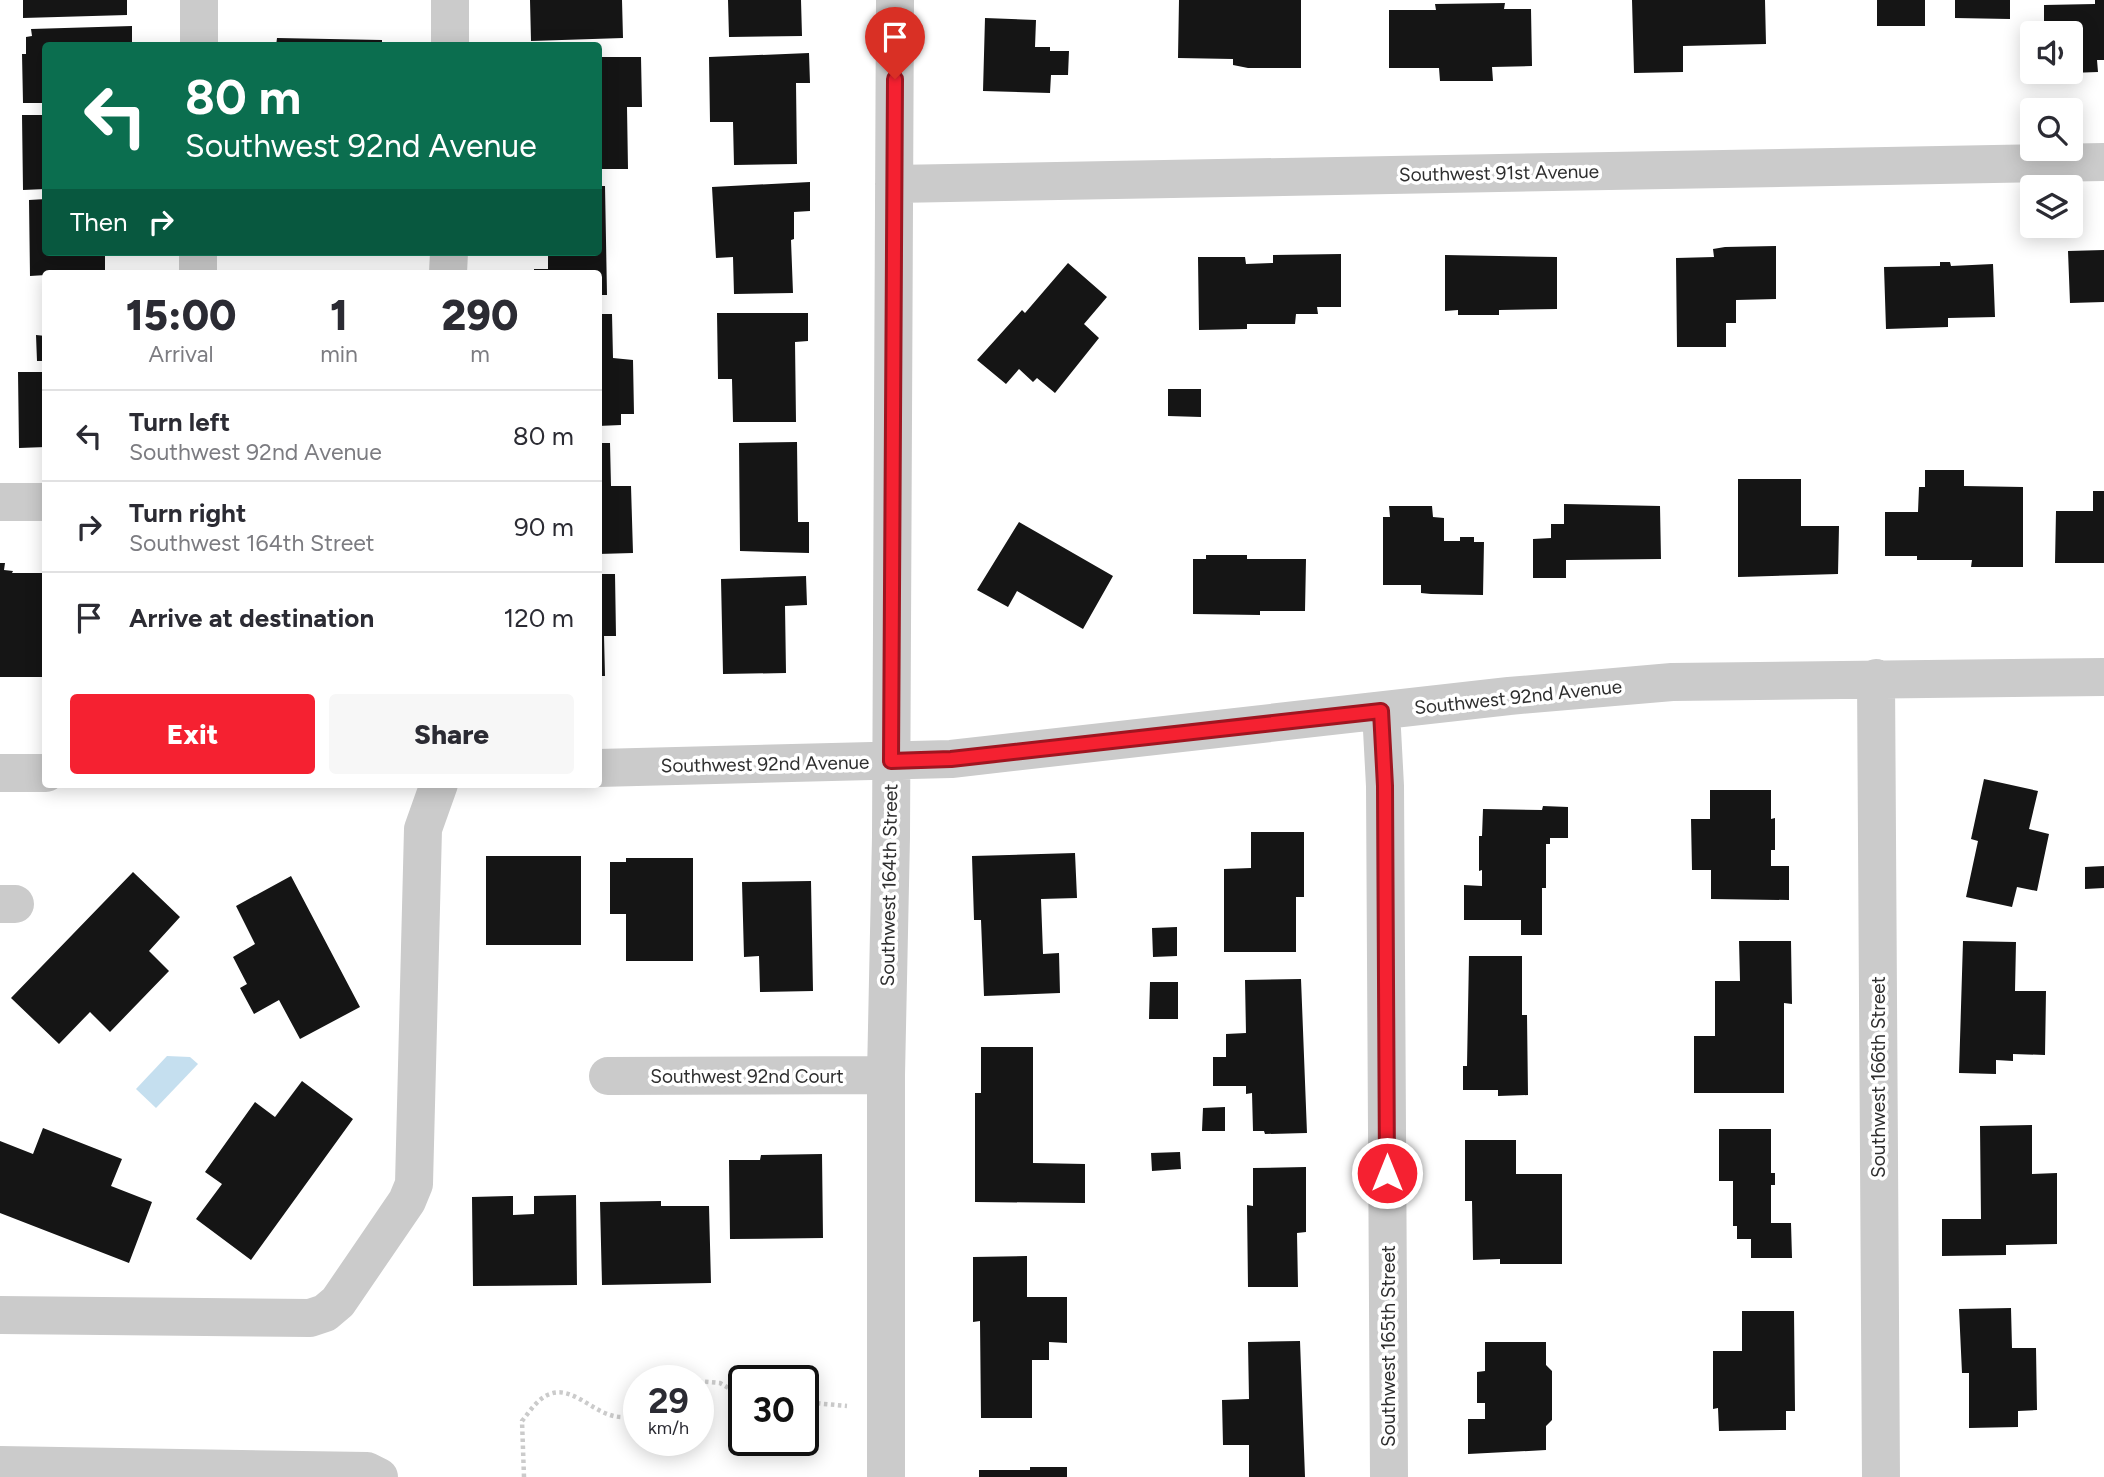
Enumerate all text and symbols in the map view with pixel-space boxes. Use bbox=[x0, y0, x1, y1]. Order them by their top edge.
pin bbox=[865, 7, 925, 79]
icon: arrive bbox=[876, 18, 914, 56]
map controls bbox=[2020, 21, 2083, 238]
button: sound bbox=[2020, 21, 2083, 84]
text: 80 m bbox=[185, 67, 301, 126]
icon: left bbox=[70, 70, 161, 161]
button: search bbox=[2020, 98, 2083, 161]
text: Southwest 92nd Avenue bbox=[185, 127, 537, 165]
street label: Southwest 91st Avenue bbox=[1399, 160, 1599, 186]
button: layers bbox=[2020, 175, 2083, 238]
icon: right bbox=[142, 203, 180, 241]
text: Then bbox=[70, 206, 128, 238]
text: 15:00 bbox=[126, 290, 236, 341]
text: 1 bbox=[330, 290, 348, 341]
text: 290 bbox=[442, 290, 518, 341]
text: Arrival bbox=[149, 340, 214, 368]
text: min bbox=[320, 340, 358, 368]
text: m bbox=[470, 340, 490, 368]
text: Turn left bbox=[129, 406, 230, 438]
icon: left bbox=[70, 417, 108, 455]
text: 80 m bbox=[513, 420, 574, 452]
text: Southwest 92nd Avenue bbox=[129, 438, 382, 466]
text: Turn right bbox=[129, 497, 246, 529]
icon: right bbox=[70, 508, 108, 546]
text: 90 m bbox=[514, 511, 574, 543]
text: Southwest 164th Street bbox=[129, 529, 374, 557]
icon: arrive bbox=[70, 599, 108, 637]
text: Arrive at destination bbox=[129, 602, 374, 634]
text: 120 m bbox=[504, 602, 574, 634]
street label: Southwest 92nd Avenue bbox=[1413, 675, 1623, 719]
button: Exit bbox=[70, 694, 315, 774]
button: Share bbox=[329, 694, 574, 774]
street label: Southwest 92nd Avenue bbox=[660, 751, 870, 777]
street label: Southwest 164th Street bbox=[876, 783, 902, 987]
street label: Southwest 166th Street bbox=[1867, 976, 1890, 1178]
street label: Southwest 92nd Court bbox=[650, 1065, 844, 1088]
position arrow bbox=[1350, 1136, 1424, 1210]
street label: Southwest 165th Street bbox=[1377, 1245, 1400, 1447]
speed limit sign: 30 bbox=[728, 1365, 819, 1456]
text: 29 bbox=[648, 1380, 689, 1422]
text: km/h bbox=[648, 1417, 689, 1439]

